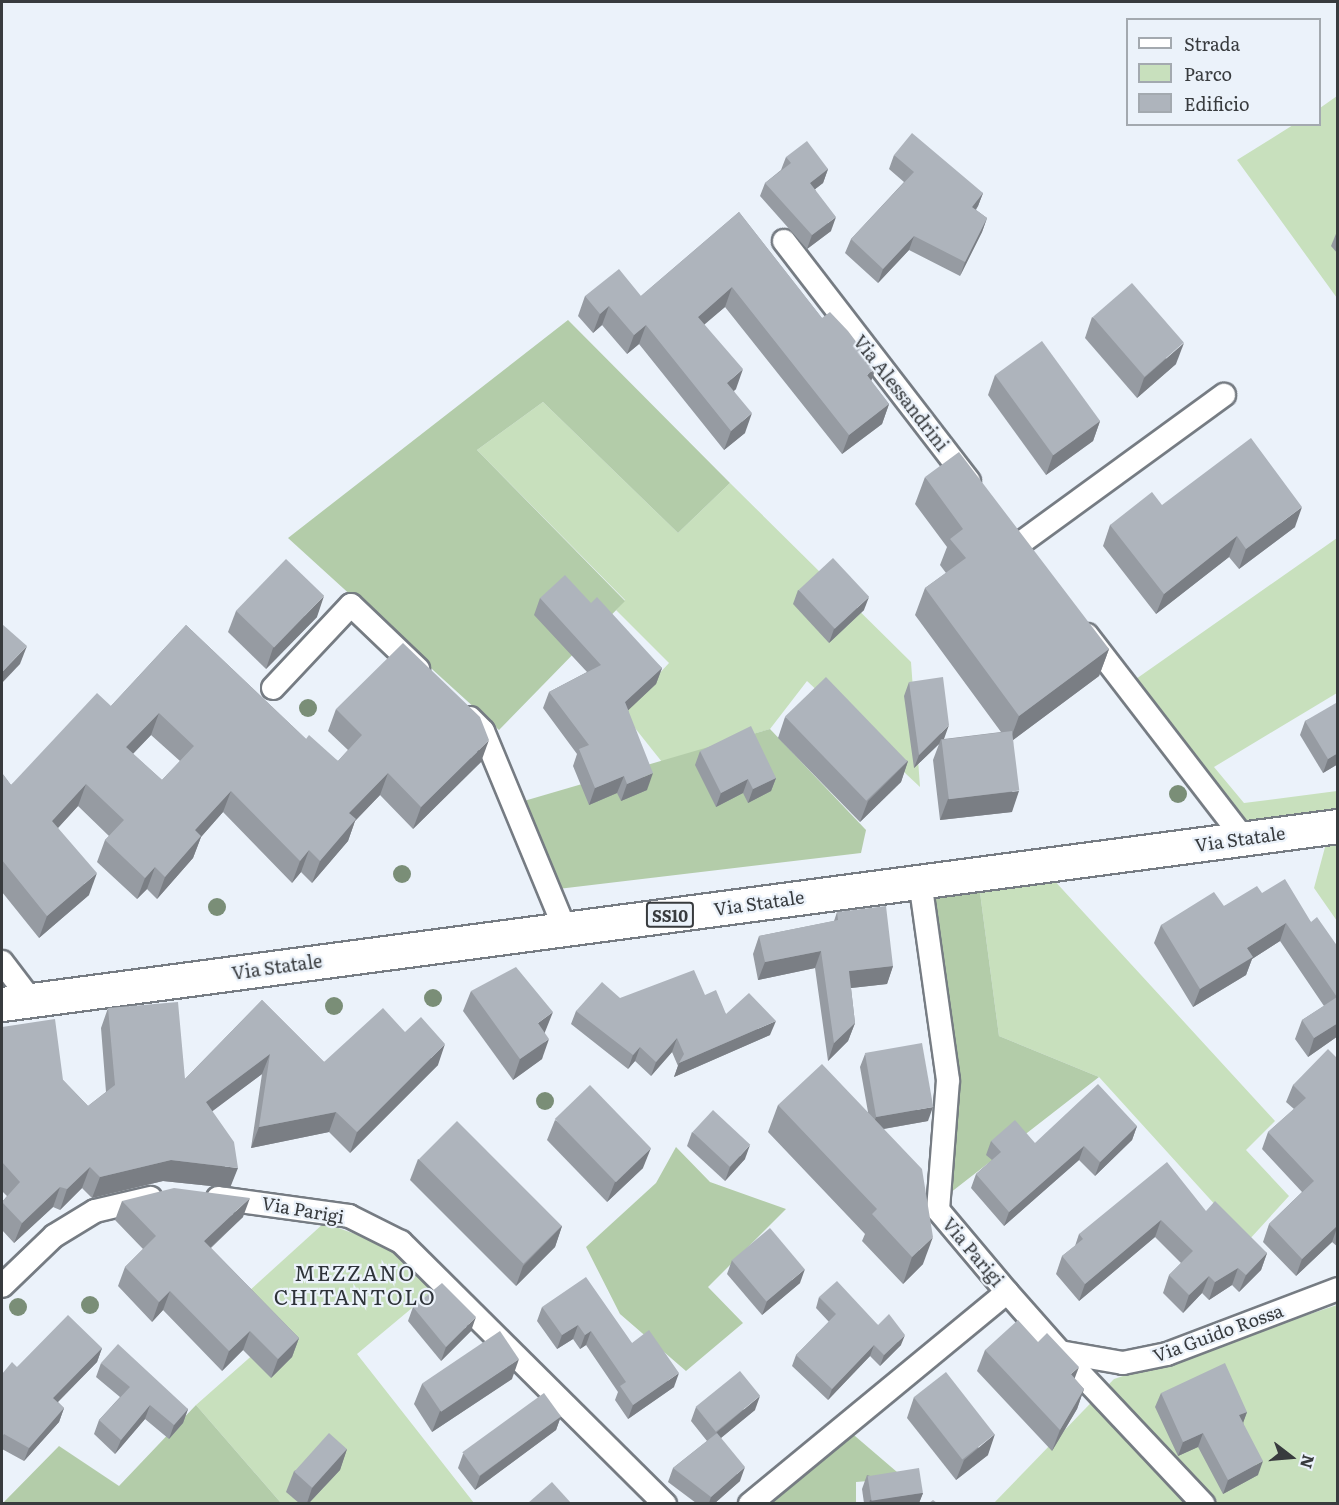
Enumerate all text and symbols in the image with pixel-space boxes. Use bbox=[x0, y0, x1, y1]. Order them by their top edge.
legend bbox=[1126, 18, 1321, 126]
text: Strada bbox=[1184, 30, 1240, 57]
text: Parco bbox=[1184, 60, 1232, 87]
text: Edificio bbox=[1184, 90, 1250, 117]
street label: Via Alessandrini bbox=[849, 331, 953, 455]
street label: Via Statale bbox=[1193, 822, 1287, 856]
street label: Via Statale bbox=[712, 886, 806, 920]
road number: SS10 bbox=[644, 902, 696, 928]
street label: Via Statale bbox=[230, 950, 324, 984]
street label: Via Parigi bbox=[260, 1192, 346, 1228]
street label: Via Parigi bbox=[938, 1213, 1008, 1291]
district label: MEZZANO CHITANTOLO bbox=[274, 1259, 436, 1309]
street label: Via Guido Rossa bbox=[1150, 1299, 1286, 1367]
north arrow bbox=[1261, 1427, 1321, 1487]
text: N bbox=[1295, 1452, 1322, 1472]

